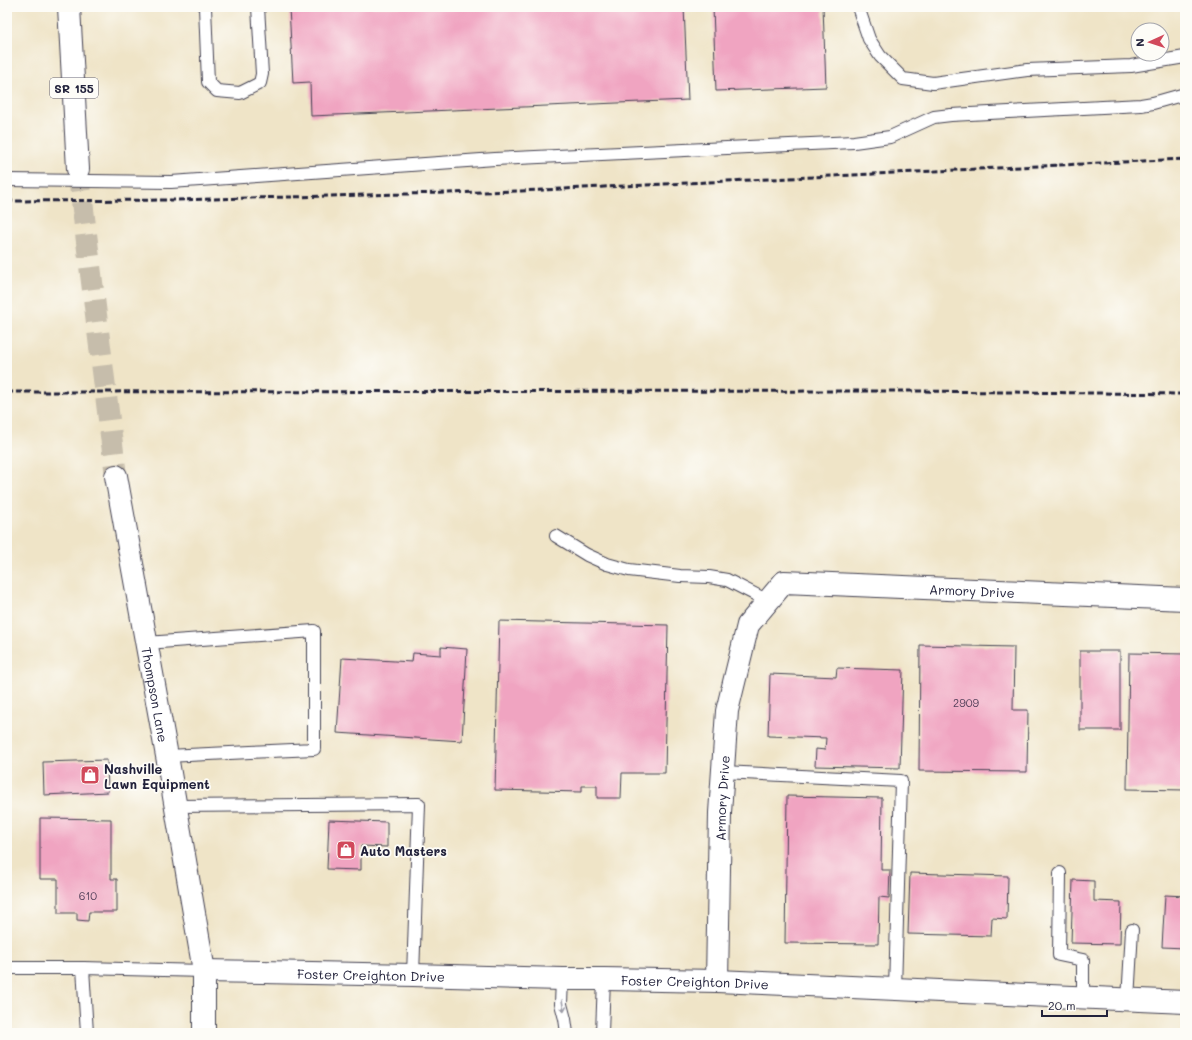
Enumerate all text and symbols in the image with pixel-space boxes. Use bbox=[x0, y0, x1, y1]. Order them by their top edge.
north arrow bbox=[1130, 22, 1170, 62]
text: N bbox=[1132, 38, 1147, 47]
road number: SR 155 bbox=[50, 78, 98, 98]
street label: Armory Drive bbox=[929, 580, 1015, 600]
street label: Thompson Lane bbox=[139, 645, 173, 743]
house number: 2909 bbox=[953, 695, 979, 710]
street label: Armory Drive bbox=[711, 755, 732, 841]
place label: Nashville Lawn Equipment bbox=[104, 760, 210, 792]
shop icon: Nashville Lawn Equipment bbox=[79, 764, 101, 786]
shop icon: Auto Masters bbox=[335, 839, 357, 861]
place label: Auto Masters bbox=[360, 842, 447, 859]
house number: 610 bbox=[79, 888, 97, 903]
street label: Foster Creighton Drive bbox=[297, 964, 445, 984]
street label: Foster Creighton Drive bbox=[621, 971, 769, 992]
scale bar bbox=[1042, 992, 1107, 1018]
text: 20 m bbox=[1048, 997, 1076, 1013]
one-way arrow bbox=[559, 999, 567, 1012]

